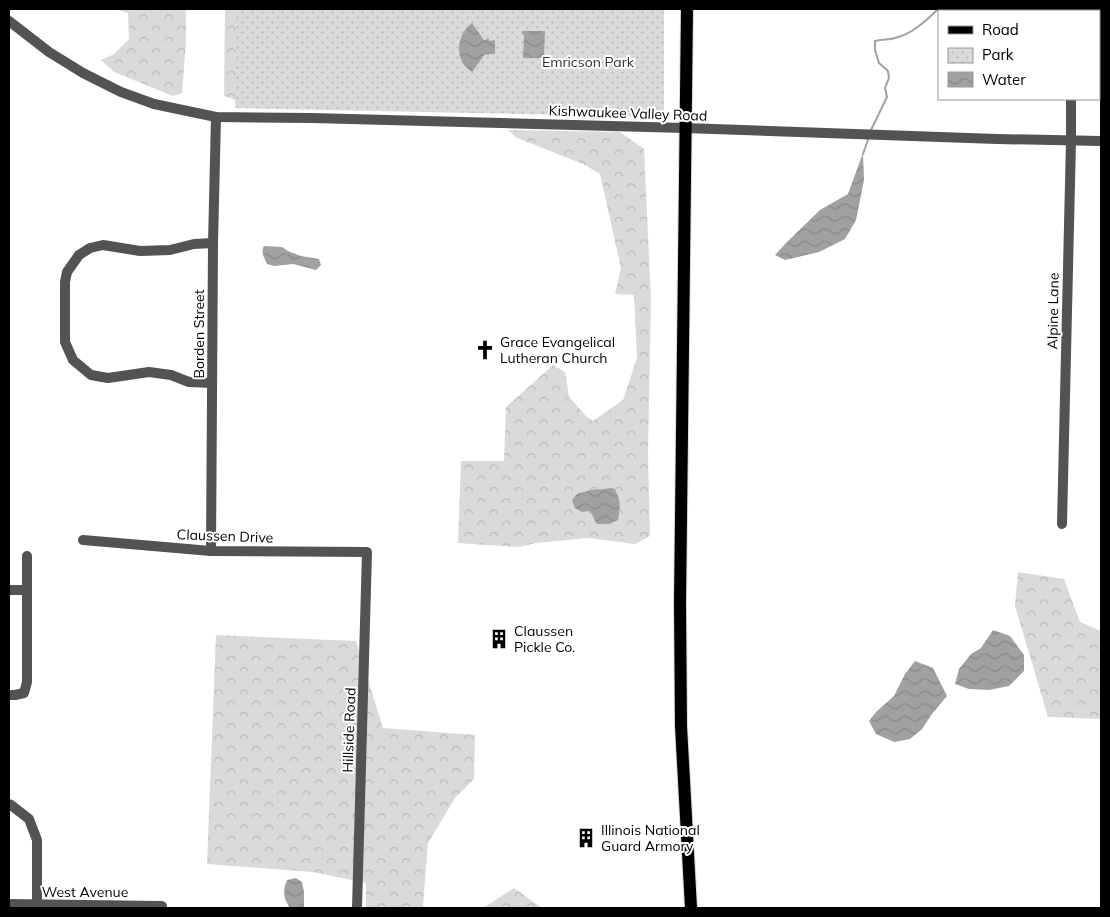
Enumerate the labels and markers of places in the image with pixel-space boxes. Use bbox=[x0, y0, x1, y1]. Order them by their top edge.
place label: Grace Evangelical Lutheran Church bbox=[500, 333, 615, 367]
church icon: Grace Evangelical Lutheran Church bbox=[474, 339, 496, 361]
place label: Claussen Pickle Co. bbox=[514, 622, 575, 656]
building icon: Claussen Pickle Co. bbox=[488, 628, 510, 650]
place label: Illinois National Guard Armory bbox=[601, 821, 700, 855]
building icon: Illinois National Guard Armory bbox=[575, 827, 597, 849]

